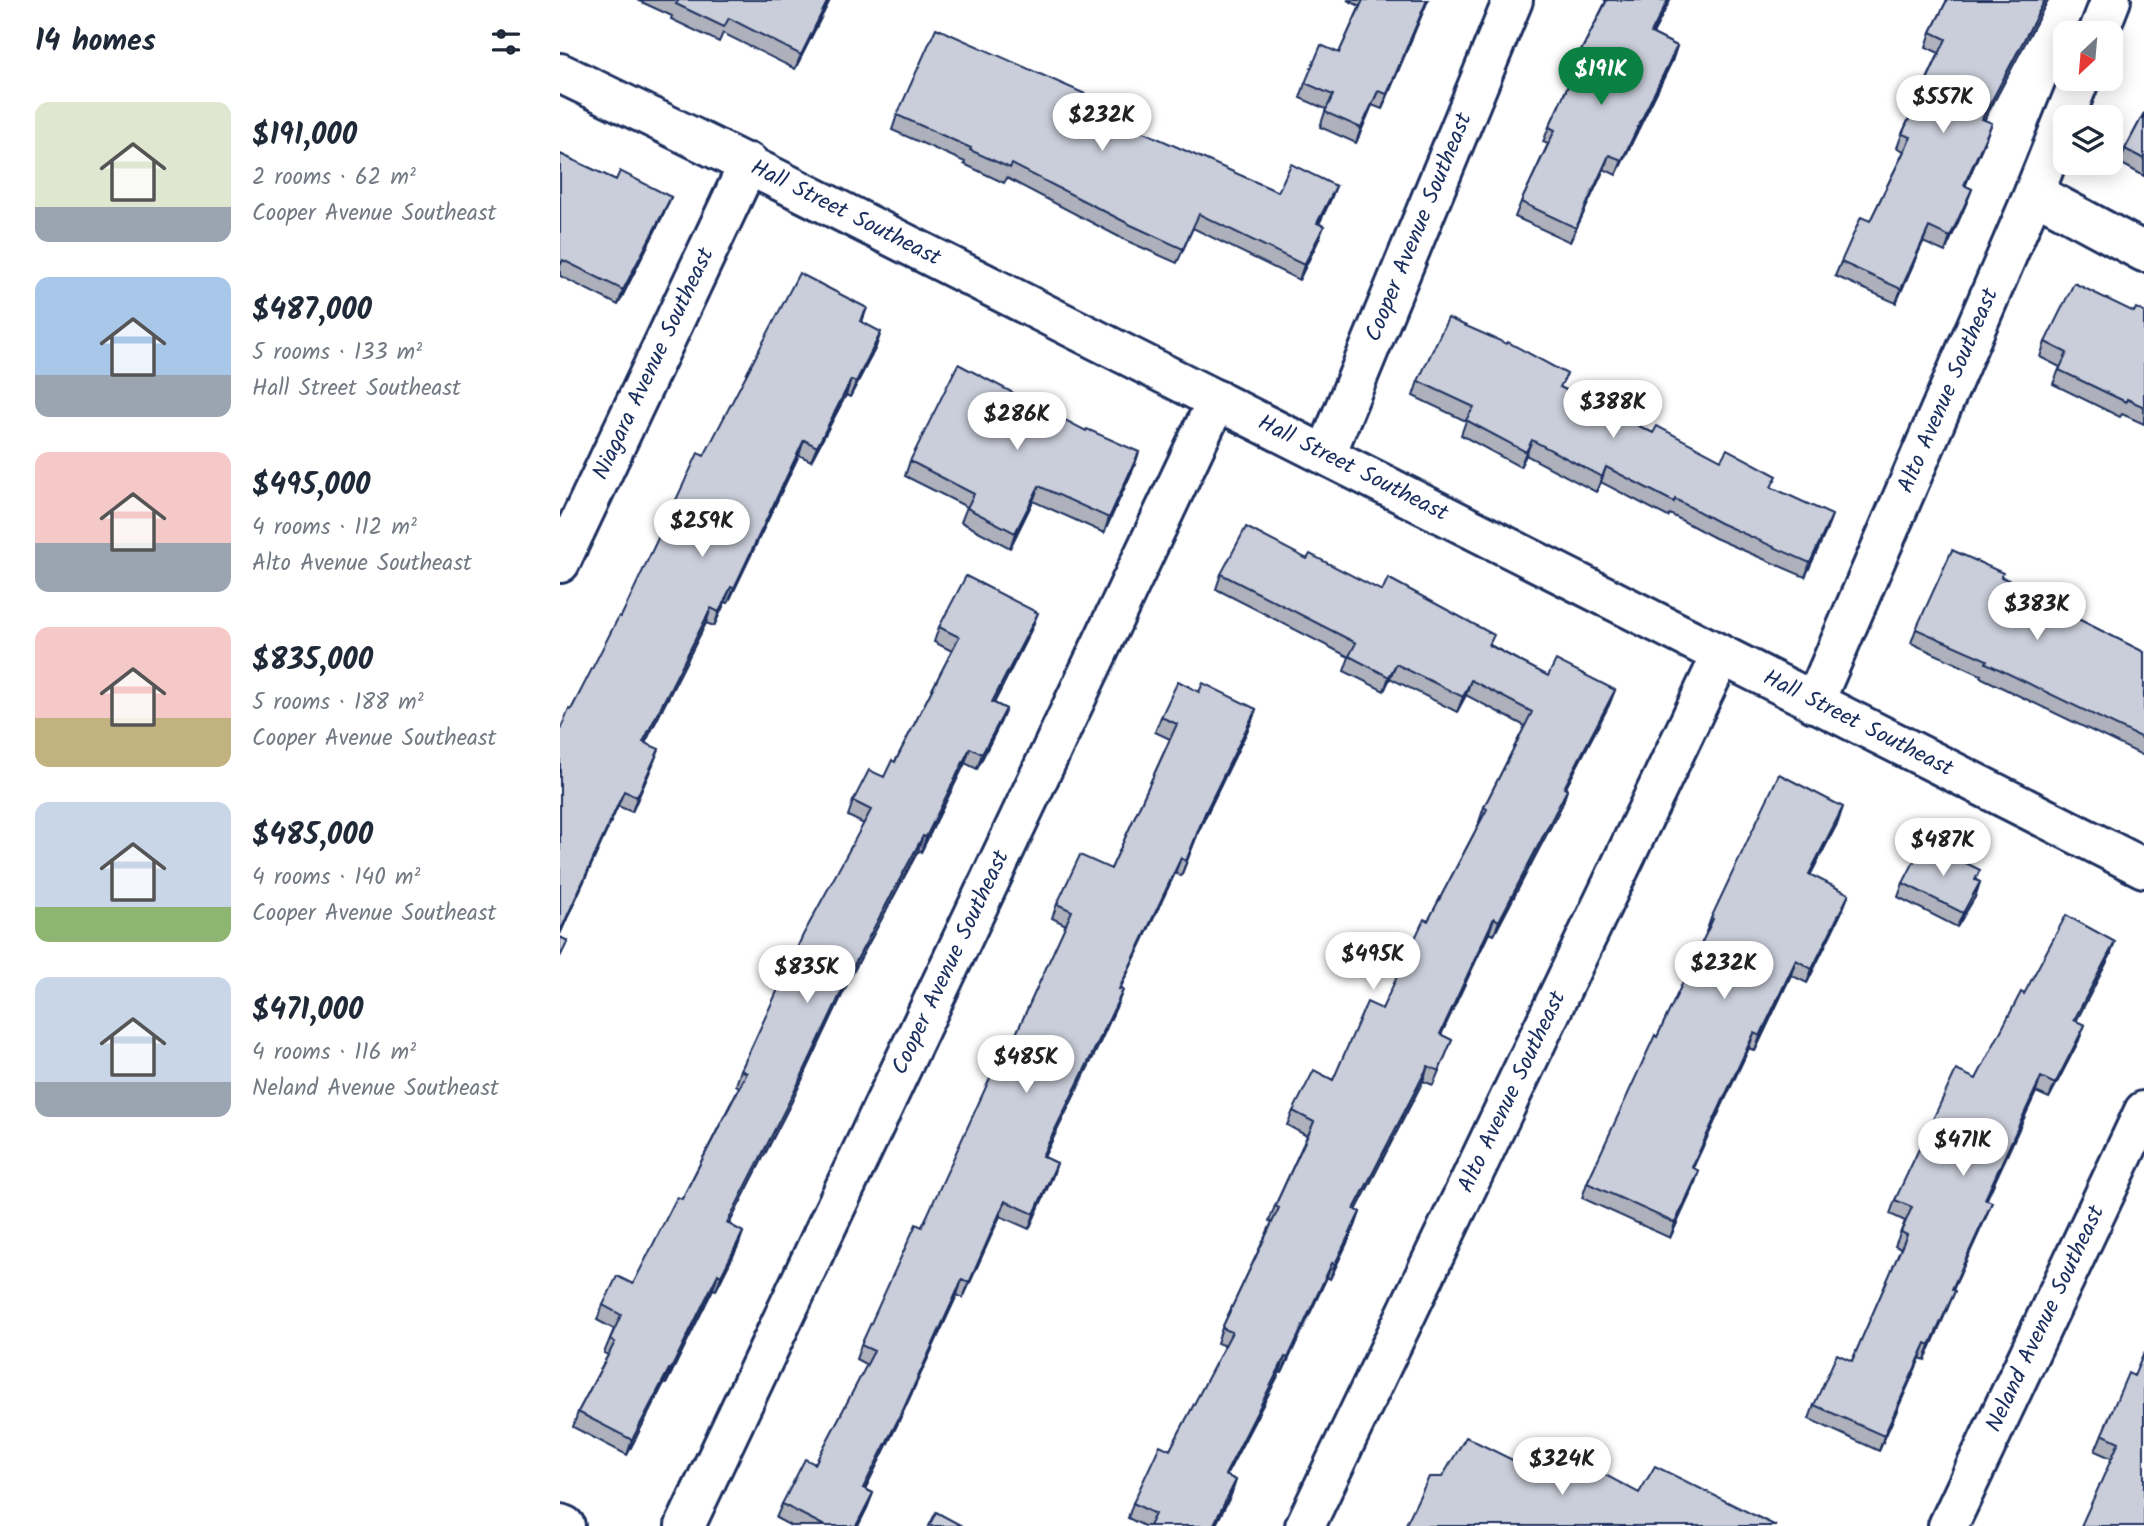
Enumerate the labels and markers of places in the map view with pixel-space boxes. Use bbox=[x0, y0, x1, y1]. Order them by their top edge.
pin: $191K bbox=[1552, 48, 1650, 107]
pin: $557K bbox=[1894, 76, 1992, 135]
pin: $232K bbox=[1053, 94, 1151, 153]
pin: $388K bbox=[1564, 380, 1662, 440]
pin: $286K bbox=[968, 392, 1066, 452]
pin: $259K bbox=[653, 500, 751, 559]
pin: $383K bbox=[1988, 582, 2086, 642]
pin: $487K bbox=[1894, 818, 1992, 878]
pin: $495K bbox=[1324, 932, 1422, 992]
pin: $232K bbox=[1675, 942, 1773, 1001]
pin: $835K bbox=[758, 946, 856, 1005]
pin: $485K bbox=[977, 1036, 1075, 1095]
pin: $471K bbox=[1914, 1118, 2012, 1178]
pin: $324K bbox=[1513, 1438, 1611, 1497]

